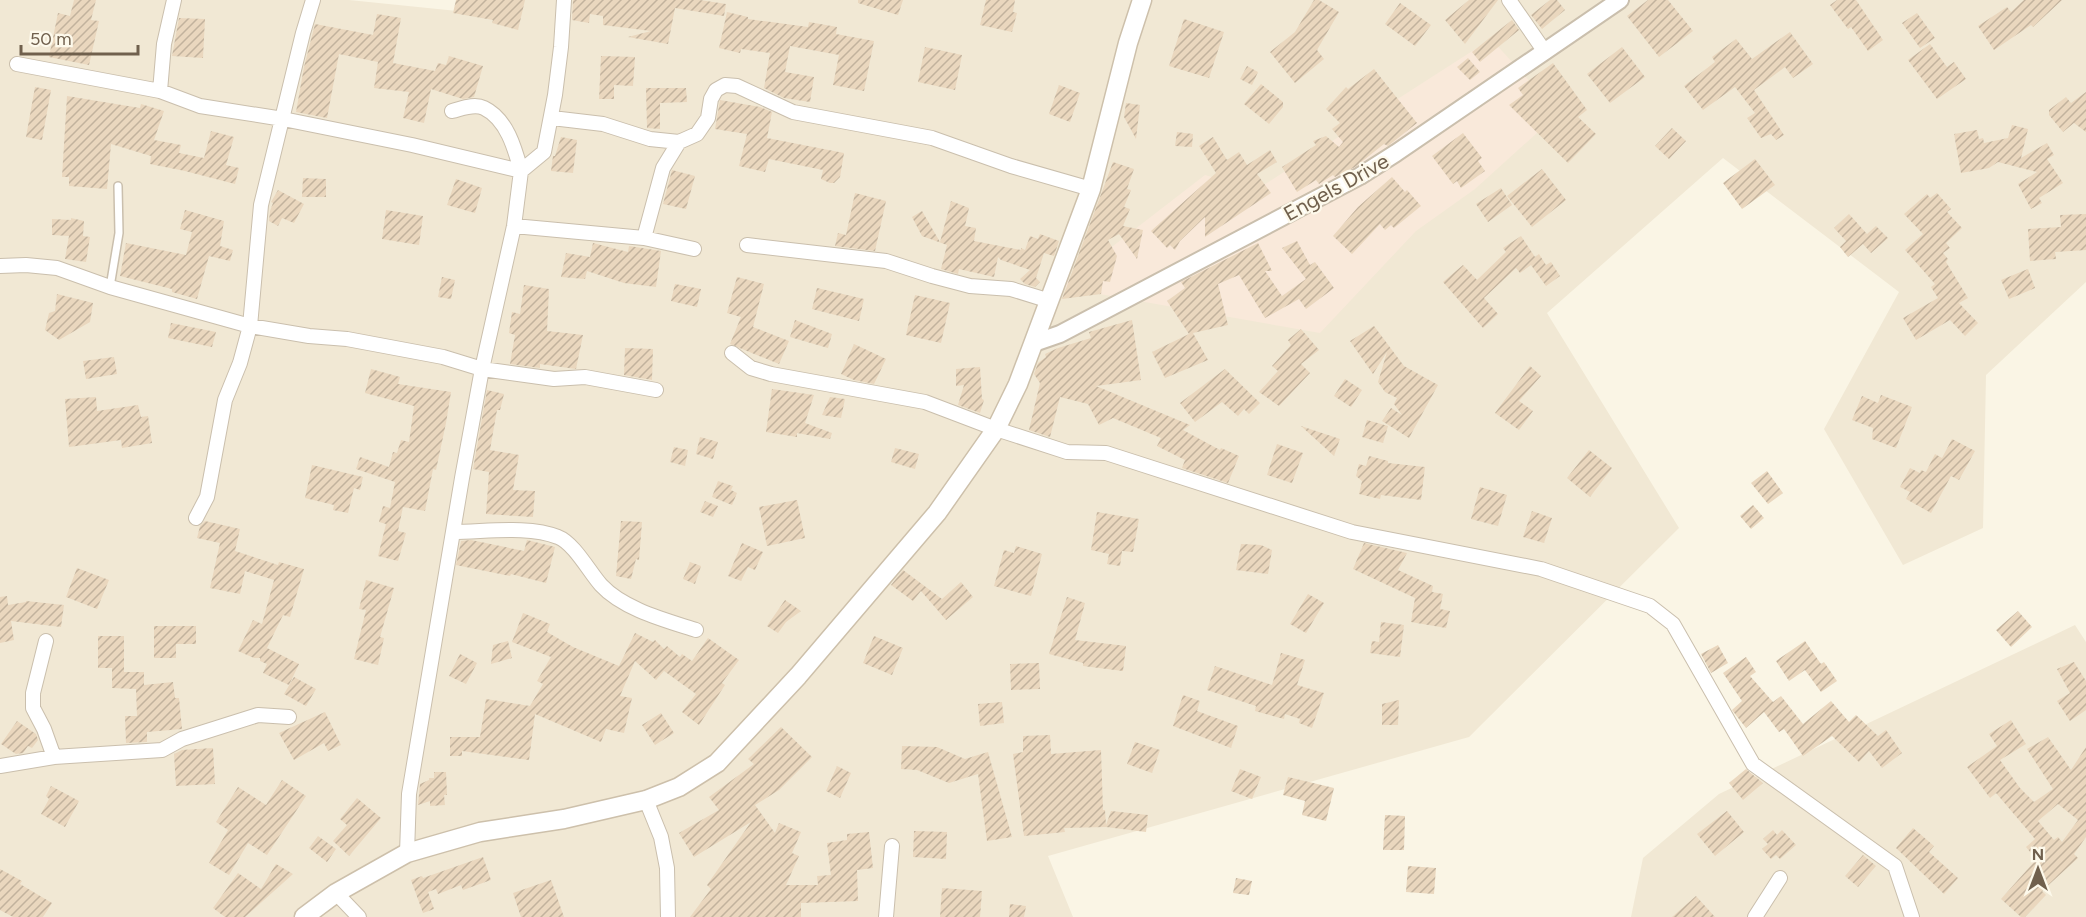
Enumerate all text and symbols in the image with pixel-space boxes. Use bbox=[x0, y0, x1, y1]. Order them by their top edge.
scale bar bbox=[21, 18, 138, 56]
text: 50 m bbox=[30, 28, 72, 50]
street label: Engels Drive bbox=[1279, 148, 1393, 226]
north arrow bbox=[2008, 839, 2068, 899]
text: N bbox=[2032, 845, 2044, 864]

